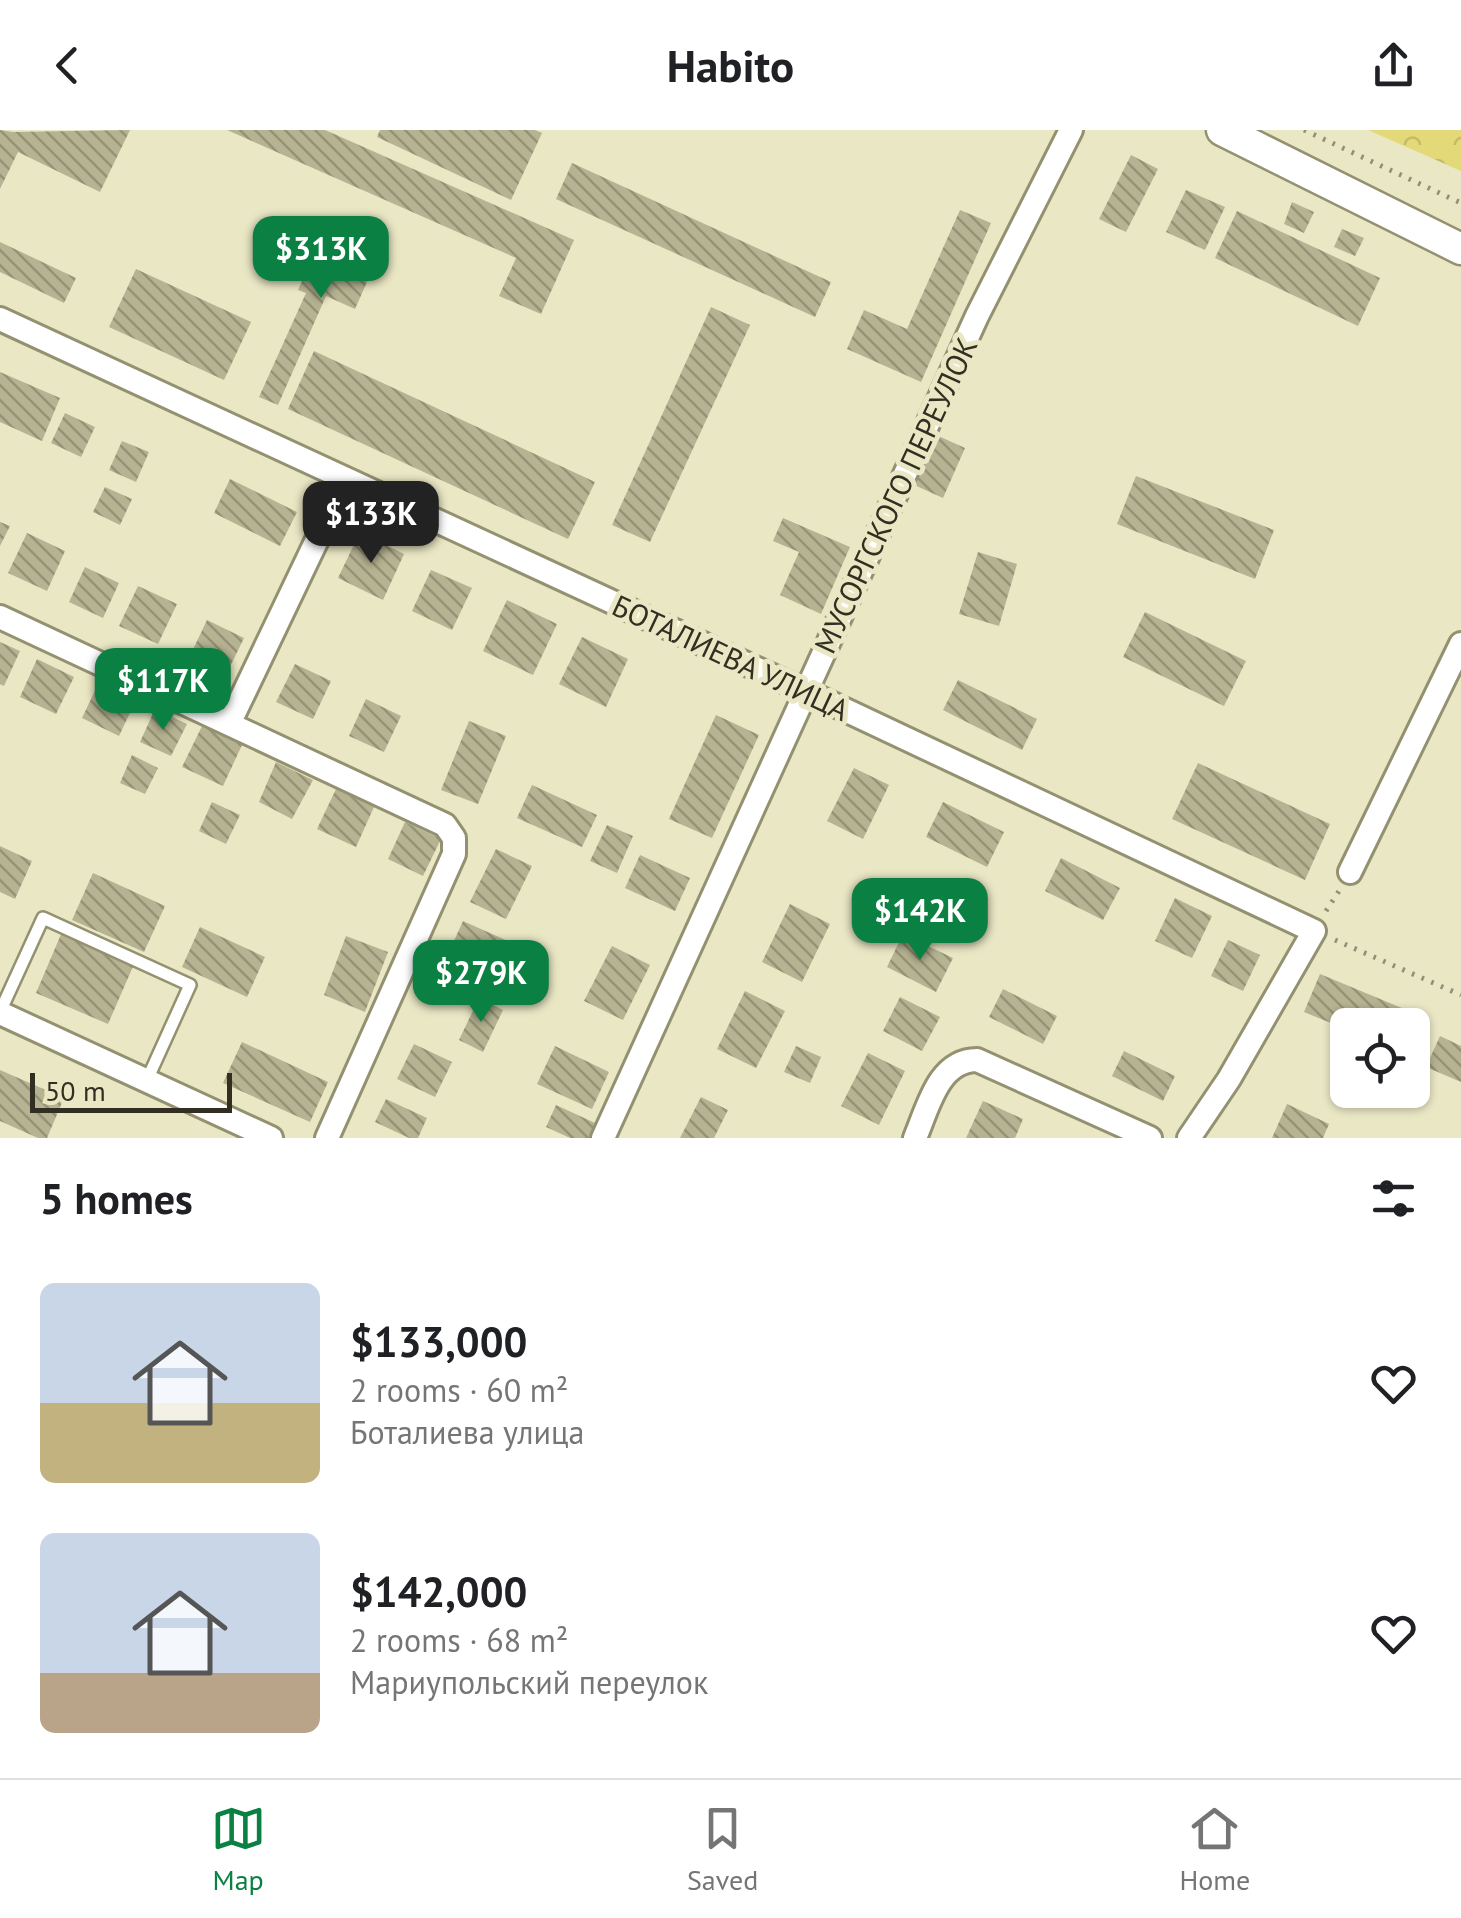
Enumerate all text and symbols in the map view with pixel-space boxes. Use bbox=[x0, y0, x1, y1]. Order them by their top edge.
text: Habito bbox=[667, 36, 794, 94]
icon: back bbox=[40, 38, 95, 93]
icon: share bbox=[1366, 38, 1421, 93]
pin: $313K bbox=[251, 216, 391, 301]
text: $313K bbox=[275, 227, 367, 269]
street label: МУСОРГСКОГО ПЕРЕУЛОК bbox=[805, 331, 985, 659]
pin: $133K bbox=[301, 481, 441, 566]
text: $133K bbox=[325, 492, 417, 534]
street label: БОТАЛИЕВА УЛИЦА bbox=[606, 585, 856, 729]
pin: $117K bbox=[93, 648, 233, 733]
text: $117K bbox=[117, 659, 209, 701]
pin: $142K bbox=[850, 878, 990, 963]
text: $142K bbox=[874, 889, 966, 931]
pin: $279K bbox=[411, 940, 551, 1025]
text: $279K bbox=[435, 951, 527, 993]
map controls bbox=[1330, 1008, 1430, 1108]
button: locate bbox=[1330, 1008, 1430, 1108]
scale bar bbox=[30, 1068, 232, 1113]
text: 50 m bbox=[45, 1072, 106, 1109]
text: 5 homes bbox=[40, 1171, 193, 1226]
icon: filters bbox=[1366, 1171, 1421, 1226]
text: $133,000 bbox=[350, 1314, 527, 1369]
icon: home bbox=[120, 1323, 240, 1443]
icon: heart bbox=[1366, 1356, 1421, 1411]
text: 2 rooms · 60 m² bbox=[350, 1369, 568, 1411]
text: Боталиева улица bbox=[350, 1411, 585, 1453]
text: $142,000 bbox=[350, 1564, 527, 1619]
icon: home bbox=[120, 1573, 240, 1693]
icon: heart bbox=[1366, 1606, 1421, 1661]
text: 2 rooms · 68 m² bbox=[350, 1619, 568, 1661]
text: Мариупольский переулок bbox=[350, 1661, 708, 1703]
tab: Map bbox=[211, 1801, 266, 1898]
tab: Saved bbox=[687, 1801, 758, 1898]
tab: Home bbox=[1180, 1801, 1250, 1898]

